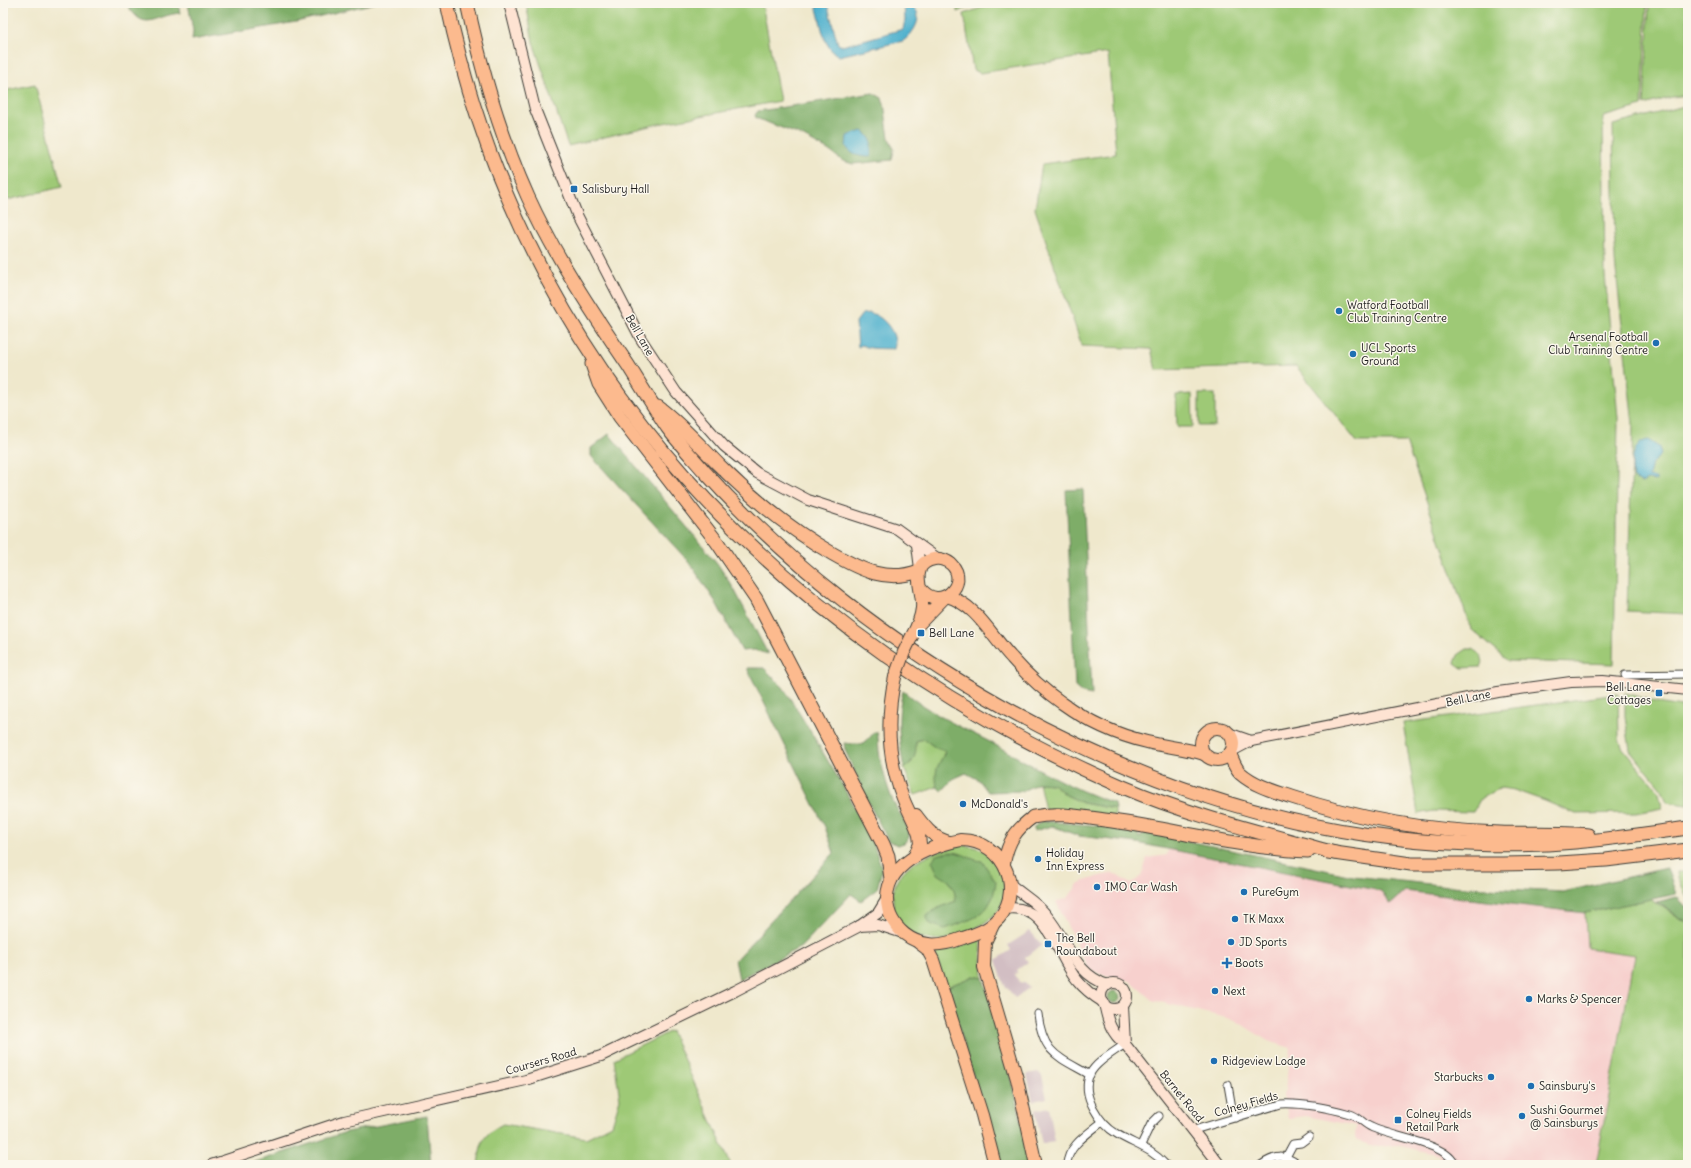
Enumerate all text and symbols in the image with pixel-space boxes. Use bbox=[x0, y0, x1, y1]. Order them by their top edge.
place label: Salisbury Hall bbox=[582, 182, 649, 196]
marker: Salisbury Hall bbox=[569, 184, 579, 194]
place label: Watford Football Club Training Centre bbox=[1347, 298, 1447, 325]
marker: Watford Football Club Training Centre bbox=[1334, 306, 1344, 316]
street label: Bell Lane bbox=[623, 312, 657, 358]
place label: Arsenal Football Club Training Centre bbox=[1548, 330, 1648, 357]
marker: Arsenal Football Club Training Centre bbox=[1651, 338, 1661, 348]
place label: UCL Sports Ground bbox=[1361, 341, 1416, 368]
marker: UCL Sports Ground bbox=[1348, 349, 1358, 359]
place label: Bell Lane bbox=[929, 626, 974, 640]
marker: Bell Lane bbox=[916, 628, 926, 638]
place label: Bell Lane Cottages bbox=[1606, 680, 1651, 707]
street label: Bell Lane bbox=[1444, 686, 1492, 710]
marker: Bell Lane Cottages bbox=[1654, 688, 1664, 698]
place label: McDonald's bbox=[971, 797, 1028, 811]
marker: McDonald's bbox=[958, 799, 968, 809]
place label: Holiday Inn Express bbox=[1046, 846, 1104, 873]
marker: Holiday Inn Express bbox=[1033, 854, 1043, 864]
place label: IMO Car Wash bbox=[1105, 880, 1178, 894]
marker: IMO Car Wash bbox=[1092, 882, 1102, 892]
place label: PureGym bbox=[1252, 885, 1299, 899]
marker: PureGym bbox=[1239, 887, 1249, 897]
place label: TK Maxx bbox=[1243, 912, 1285, 926]
marker: TK Maxx bbox=[1230, 914, 1240, 924]
place label: The Bell Roundabout bbox=[1056, 931, 1117, 958]
place label: JD Sports bbox=[1239, 935, 1287, 949]
marker: JD Sports bbox=[1226, 937, 1236, 947]
marker: The Bell Roundabout bbox=[1043, 939, 1053, 949]
place label: Boots bbox=[1235, 956, 1263, 970]
marker: Boots bbox=[1222, 958, 1232, 968]
place label: Next bbox=[1223, 984, 1246, 998]
marker: Next bbox=[1210, 986, 1220, 996]
place label: Marks & Spencer bbox=[1537, 992, 1622, 1006]
marker: Marks & Spencer bbox=[1524, 994, 1534, 1004]
street label: Coursers Road bbox=[504, 1044, 579, 1078]
place label: Ridgeview Lodge bbox=[1222, 1054, 1306, 1068]
marker: Ridgeview Lodge bbox=[1209, 1056, 1219, 1066]
street label: Barnet Road bbox=[1157, 1067, 1207, 1125]
place label: Starbucks bbox=[1434, 1070, 1483, 1084]
marker: Starbucks bbox=[1486, 1072, 1496, 1082]
place label: Sainsbury's bbox=[1539, 1079, 1596, 1093]
marker: Sainsbury's bbox=[1526, 1081, 1536, 1091]
street label: Colney Fields bbox=[1213, 1088, 1279, 1120]
place label: Sushi Gourmet @ Sainsburys bbox=[1530, 1103, 1604, 1130]
place label: Colney Fields Retail Park bbox=[1406, 1107, 1472, 1134]
marker: Sushi Gourmet @ Sainsburys bbox=[1517, 1111, 1527, 1121]
marker: Colney Fields Retail Park bbox=[1393, 1115, 1403, 1125]

